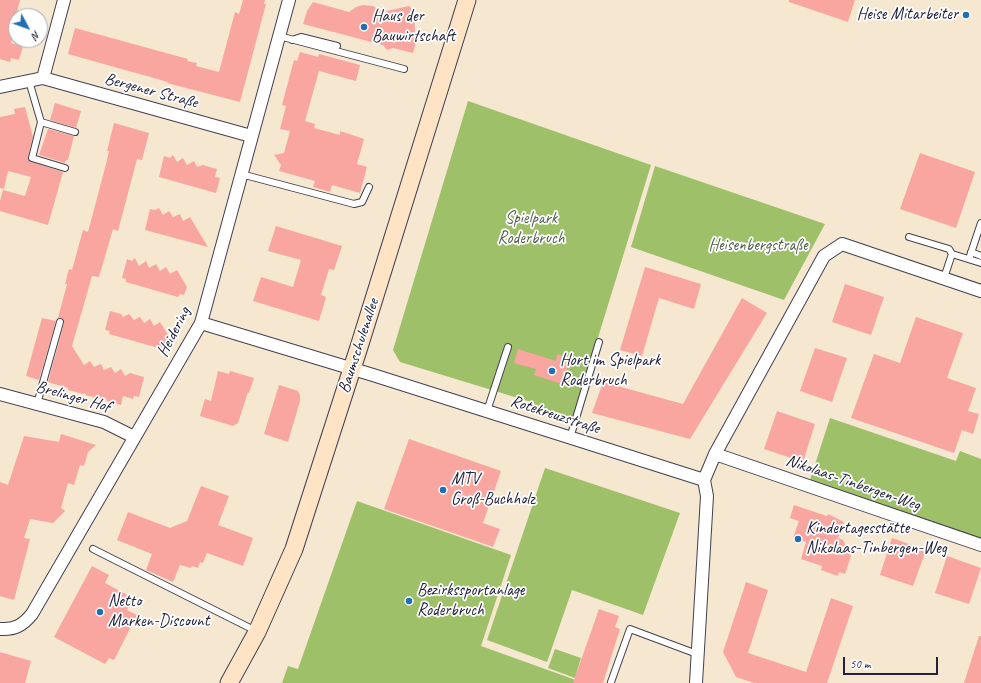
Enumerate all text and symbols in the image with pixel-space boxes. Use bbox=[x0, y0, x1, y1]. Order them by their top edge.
place label: Heise Mitarbeiter bbox=[857, 5, 958, 25]
place label: Haus der Bauwirtschaft bbox=[372, 7, 455, 47]
north arrow bbox=[8, 8, 48, 48]
marker: Heise Mitarbeiter bbox=[961, 10, 971, 20]
marker: Haus der Bauwirtschaft bbox=[359, 22, 369, 32]
text: N bbox=[29, 28, 44, 42]
street label: Bergener Straße bbox=[102, 69, 200, 113]
park label: Spielpark Roderbruch bbox=[498, 209, 564, 249]
park label: Heisenbergstraße bbox=[709, 236, 807, 256]
street label: Baumschulenallee bbox=[334, 296, 384, 396]
street label: Heidering bbox=[153, 304, 195, 360]
place label: Hort im Spielpark Roderbruch bbox=[560, 351, 660, 391]
marker: Hort im Spielpark Roderbruch bbox=[547, 366, 557, 376]
street label: Brelinger Hof bbox=[33, 377, 113, 417]
street label: Rotekreuzstraße bbox=[508, 391, 602, 439]
street label: Nikolaas-Tinbergen-Weg bbox=[783, 450, 923, 516]
place label: MTV Groß-Buchholz bbox=[451, 470, 535, 510]
marker: MTV Groß-Buchholz bbox=[438, 485, 448, 495]
place label: Kindertagesstätte Nikolaas-Tinbergen-Weg bbox=[806, 519, 947, 559]
marker: Kindertagesstätte Nikolaas-Tinbergen-Weg bbox=[793, 534, 803, 544]
place label: Bezirkssportanlage Roderbruch bbox=[417, 581, 524, 621]
place label: Netto Marken-Discount bbox=[108, 592, 209, 632]
marker: Bezirkssportanlage Roderbruch bbox=[404, 596, 414, 606]
marker: Netto Marken-Discount bbox=[95, 607, 105, 617]
scale bar bbox=[845, 649, 940, 675]
text: 50 m bbox=[850, 656, 870, 672]

